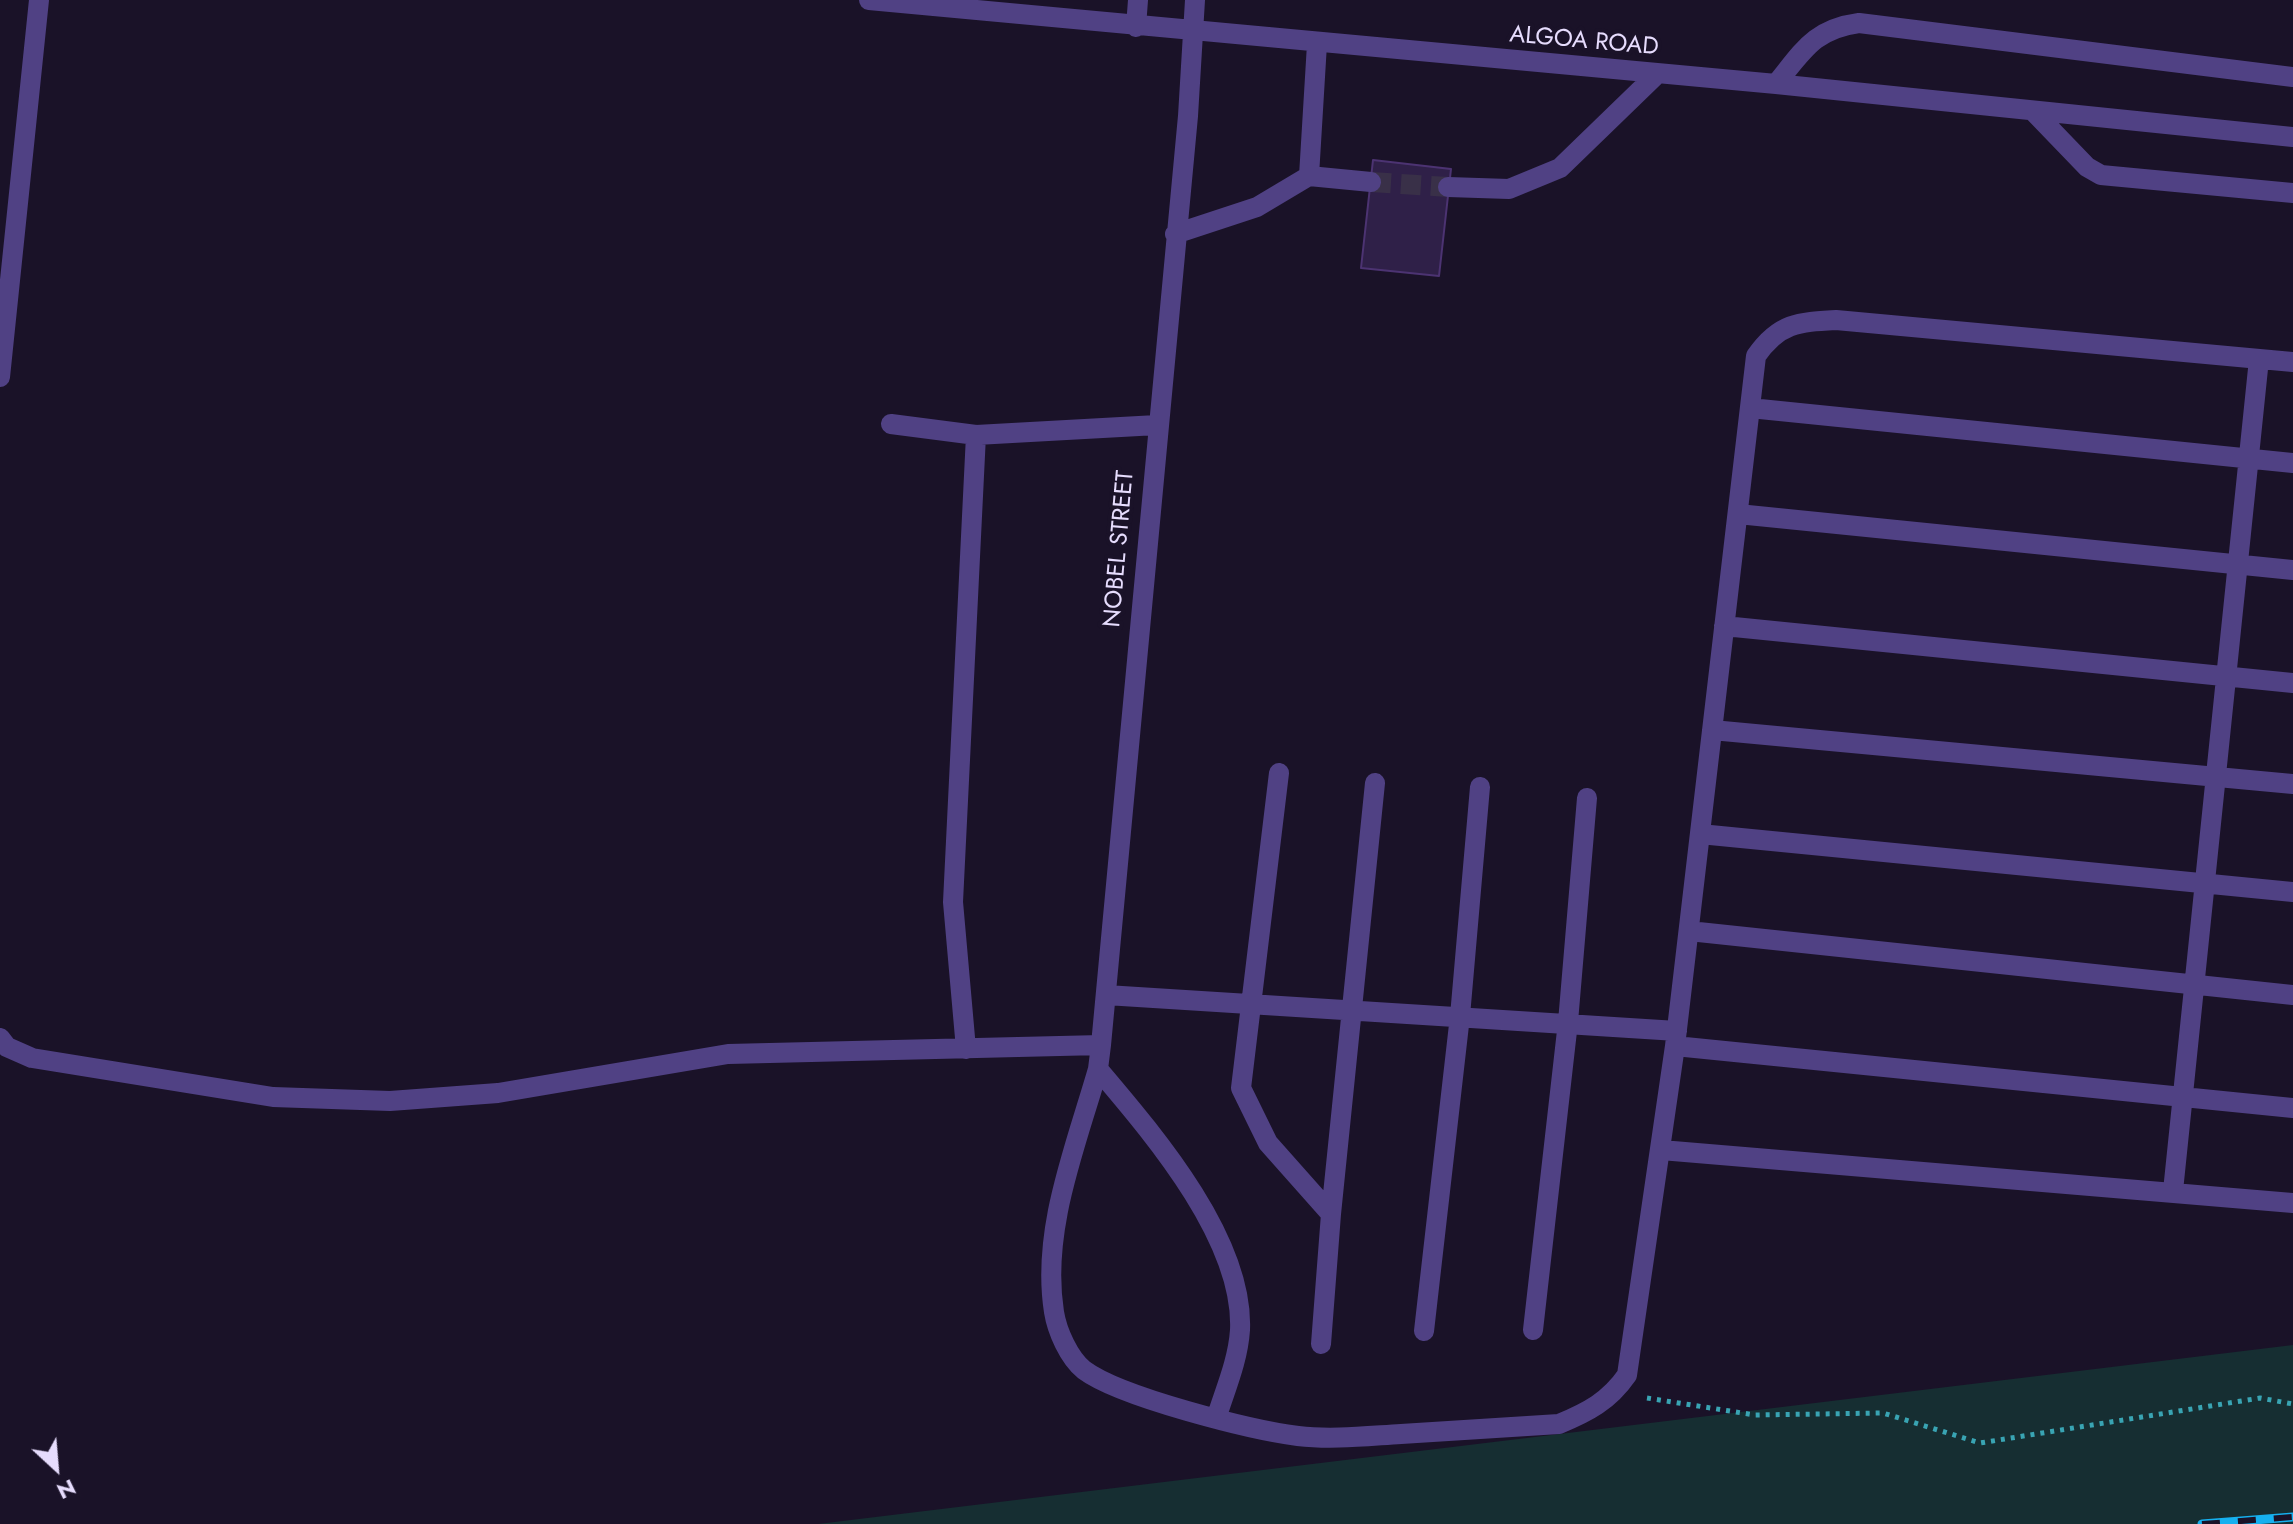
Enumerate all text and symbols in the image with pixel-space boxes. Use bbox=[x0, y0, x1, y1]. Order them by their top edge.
street label: ALGOA ROAD bbox=[1508, 21, 1660, 63]
street label: NOBEL STREET bbox=[1099, 469, 1141, 629]
north arrow bbox=[16, 1428, 96, 1508]
text: N bbox=[52, 1471, 81, 1508]

